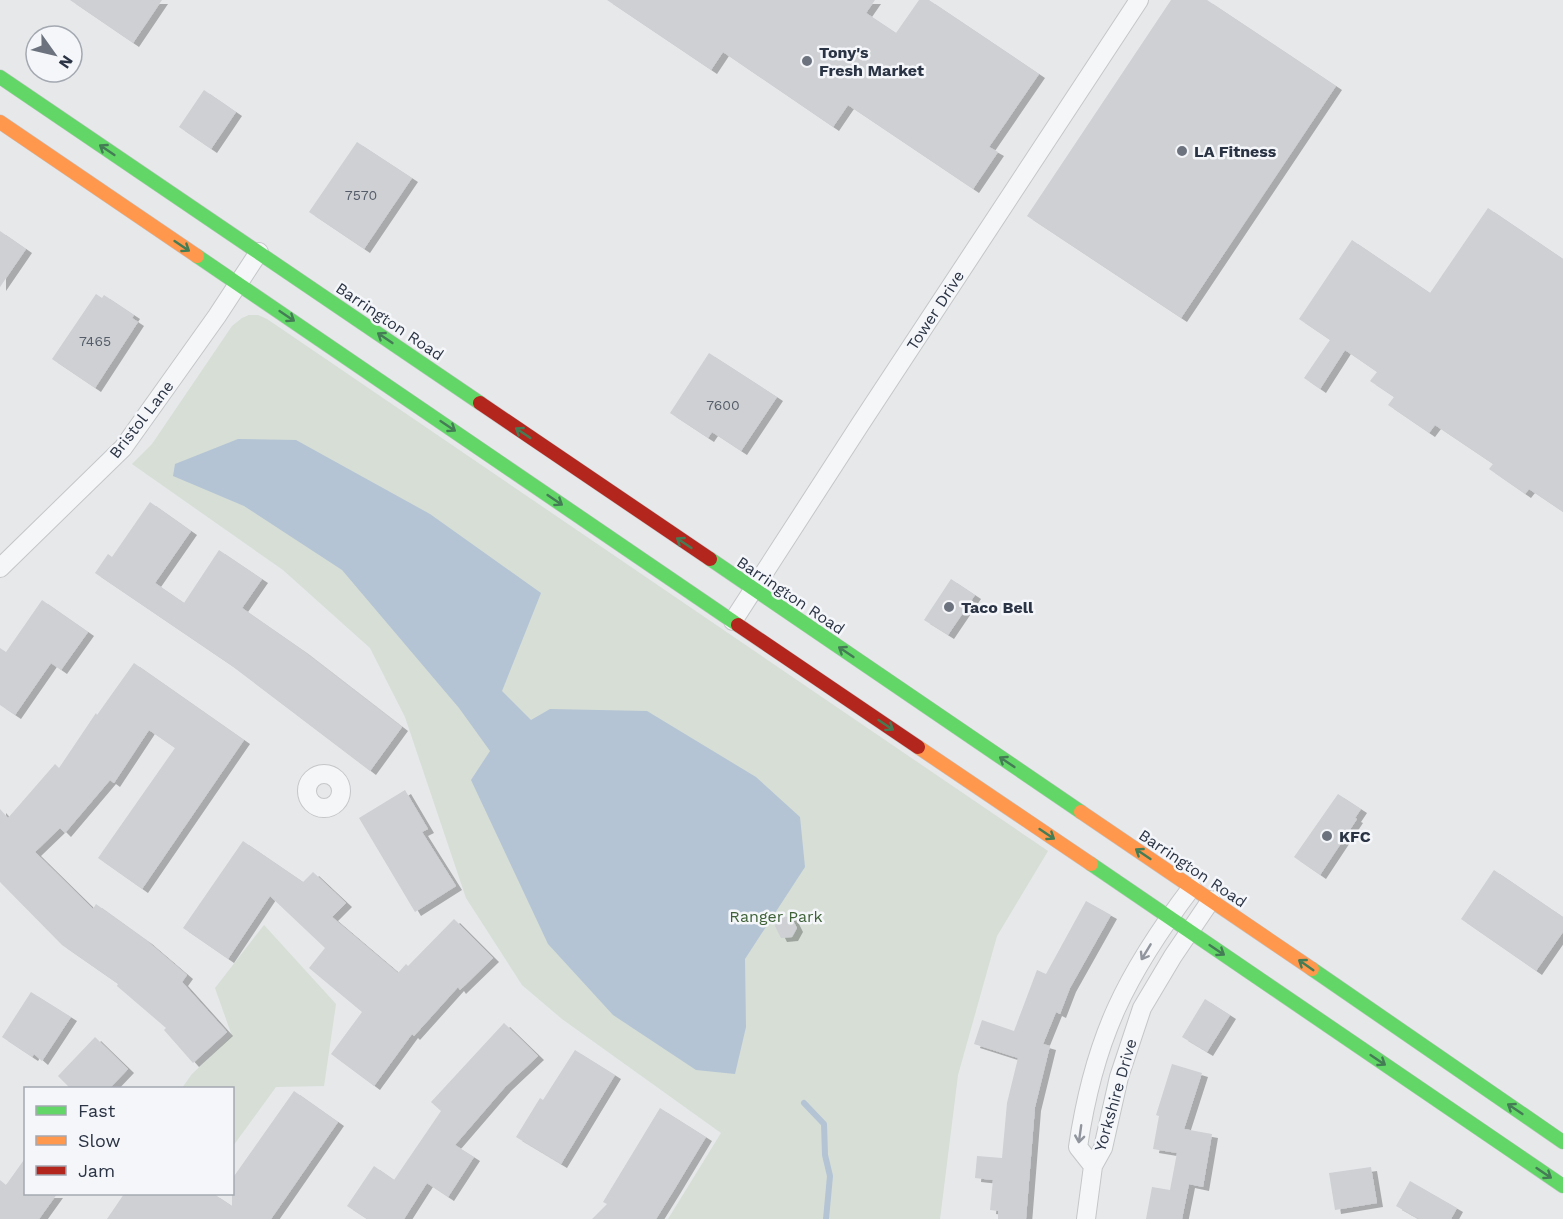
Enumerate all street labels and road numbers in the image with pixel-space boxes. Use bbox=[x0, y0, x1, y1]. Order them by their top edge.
street label: Tower Drive bbox=[903, 267, 968, 354]
street label: Barrington Road bbox=[332, 278, 447, 365]
street label: Bristol Lane bbox=[105, 377, 178, 462]
street label: Barrington Road bbox=[733, 552, 848, 639]
street label: Barrington Road bbox=[1135, 825, 1250, 912]
street label: Yorkshire Drive bbox=[1090, 1037, 1141, 1154]

